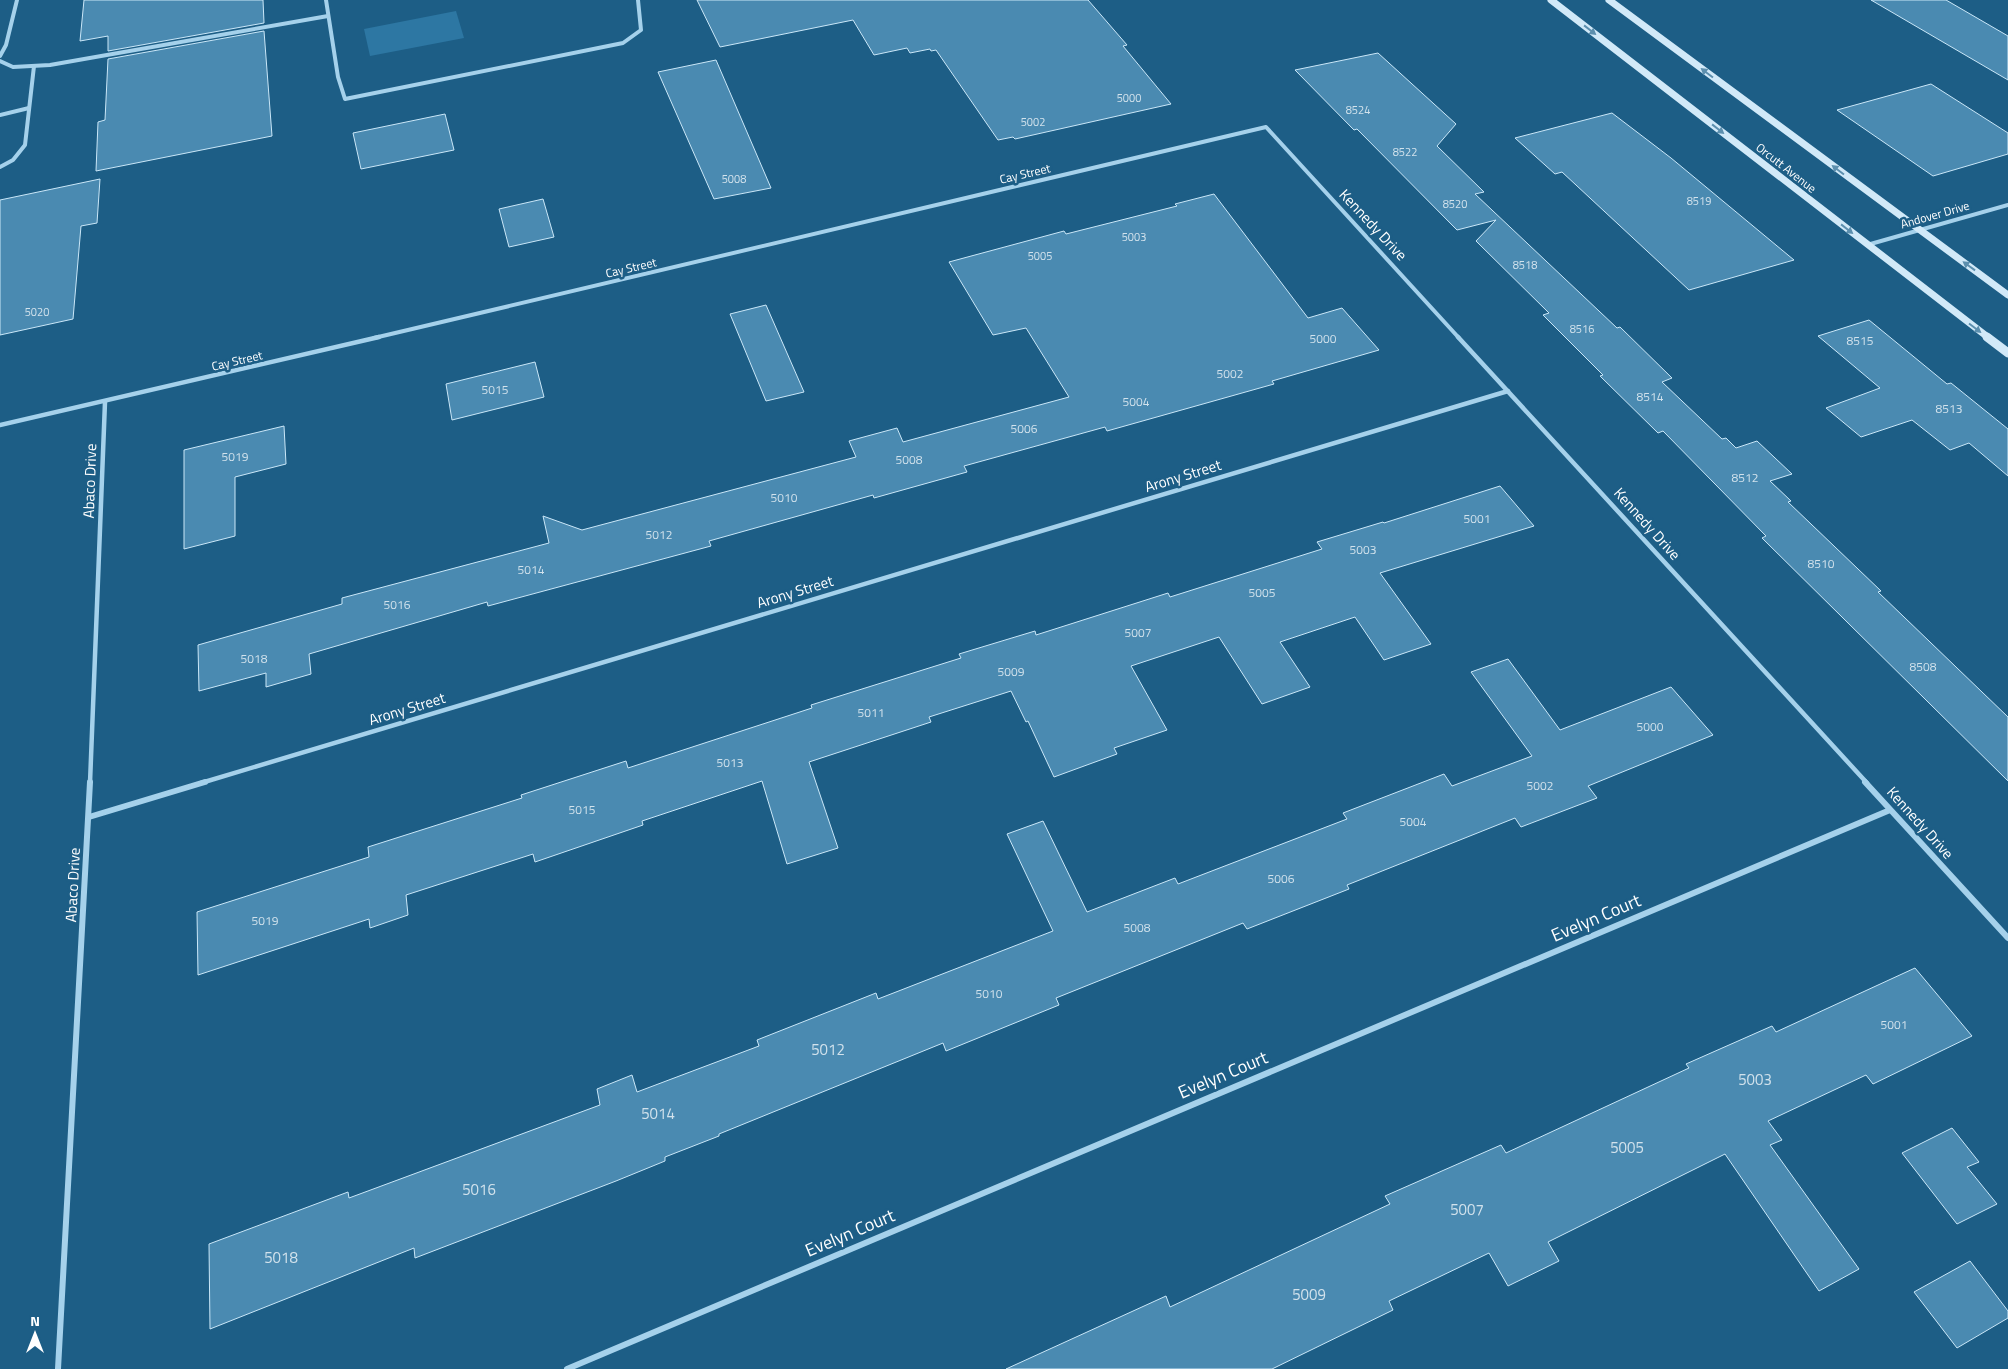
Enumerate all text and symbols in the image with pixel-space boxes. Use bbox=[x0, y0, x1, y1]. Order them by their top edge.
one-way arrow bbox=[1583, 25, 1597, 35]
one-way arrow bbox=[1700, 68, 1714, 78]
house number: 5000 bbox=[1117, 90, 1141, 106]
house number: 8524 bbox=[1346, 102, 1370, 118]
house number: 5002 bbox=[1021, 114, 1045, 130]
one-way arrow bbox=[1711, 124, 1724, 135]
street label: Orcutt Avenue bbox=[1752, 138, 1821, 197]
house number: 8522 bbox=[1393, 144, 1417, 160]
street label: Cay Street bbox=[997, 158, 1053, 189]
one-way arrow bbox=[1831, 165, 1845, 175]
house number: 5008 bbox=[722, 171, 746, 187]
street label: Kennedy Drive bbox=[1334, 184, 1413, 266]
house number: 8519 bbox=[1687, 193, 1711, 209]
house number: 8520 bbox=[1443, 196, 1467, 212]
street label: Andover Drive bbox=[1898, 196, 1972, 233]
one-way arrow bbox=[1840, 224, 1853, 234]
house number: 5003 bbox=[1122, 229, 1146, 245]
house number: 5005 bbox=[1028, 248, 1052, 264]
street label: Cay Street bbox=[603, 252, 659, 283]
house number: 8518 bbox=[1513, 257, 1537, 273]
one-way arrow bbox=[1962, 261, 1975, 271]
house number: 5020 bbox=[25, 304, 49, 320]
house number: 8516 bbox=[1570, 321, 1594, 337]
one-way arrow bbox=[1969, 323, 1982, 333]
house number: 5000 bbox=[1310, 329, 1337, 348]
house number: 8515 bbox=[1847, 331, 1874, 350]
street label: Cay Street bbox=[209, 345, 265, 376]
house number: 5002 bbox=[1217, 364, 1243, 383]
house number: 5015 bbox=[482, 380, 509, 399]
house number: 8514 bbox=[1637, 387, 1664, 406]
house number: 5004 bbox=[1123, 392, 1150, 411]
house number: 8513 bbox=[1936, 399, 1962, 418]
house number: 5006 bbox=[1011, 419, 1038, 438]
street label: Abaco Drive bbox=[77, 443, 102, 519]
house number: 5019 bbox=[222, 447, 249, 466]
house number: 5008 bbox=[896, 450, 923, 469]
street label: Arony Street bbox=[1142, 453, 1225, 498]
house number: 8512 bbox=[1732, 468, 1758, 487]
street label: Kennedy Drive bbox=[1608, 482, 1686, 565]
house number: 5010 bbox=[771, 488, 798, 507]
house number: 5001 bbox=[1464, 509, 1490, 528]
house number: 5012 bbox=[646, 525, 672, 544]
house number: 5003 bbox=[1350, 540, 1376, 559]
house number: 8510 bbox=[1808, 554, 1835, 573]
house number: 5014 bbox=[518, 560, 545, 579]
street label: Arony Street bbox=[754, 569, 837, 614]
house number: 5005 bbox=[1249, 583, 1276, 602]
house number: 5016 bbox=[384, 595, 411, 614]
house number: 5007 bbox=[1125, 623, 1151, 642]
house number: 5018 bbox=[241, 649, 268, 668]
house number: 8508 bbox=[1910, 657, 1937, 676]
house number: 5009 bbox=[998, 662, 1025, 681]
street label: Arony Street bbox=[366, 686, 449, 731]
house number: 5011 bbox=[858, 703, 884, 722]
house number: 5000 bbox=[1637, 717, 1664, 736]
house number: 5013 bbox=[717, 753, 743, 772]
house number: 5002 bbox=[1527, 776, 1553, 795]
street label: Kennedy Drive bbox=[1881, 781, 1959, 864]
house number: 5015 bbox=[569, 800, 596, 819]
house number: 5004 bbox=[1400, 812, 1427, 831]
street label: Abaco Drive bbox=[59, 847, 86, 923]
house number: 5006 bbox=[1268, 869, 1295, 888]
street label: Evelyn Court bbox=[1547, 886, 1645, 949]
house number: 5019 bbox=[252, 911, 279, 930]
house number: 5008 bbox=[1124, 918, 1151, 937]
house number: 5010 bbox=[976, 984, 1003, 1003]
house number: 5001 bbox=[1881, 1015, 1907, 1034]
house number: 5012 bbox=[811, 1038, 845, 1061]
street label: Evelyn Court bbox=[1174, 1043, 1272, 1106]
house number: 5003 bbox=[1738, 1068, 1772, 1091]
house number: 5014 bbox=[641, 1102, 675, 1125]
house number: 5005 bbox=[1610, 1136, 1644, 1159]
house number: 5016 bbox=[462, 1178, 496, 1201]
house number: 5007 bbox=[1450, 1198, 1484, 1221]
street label: Evelyn Court bbox=[801, 1201, 899, 1264]
house number: 5018 bbox=[264, 1246, 298, 1269]
house number: 5009 bbox=[1292, 1283, 1326, 1306]
north arrow bbox=[10, 1309, 60, 1359]
text: N bbox=[30, 1310, 40, 1331]

